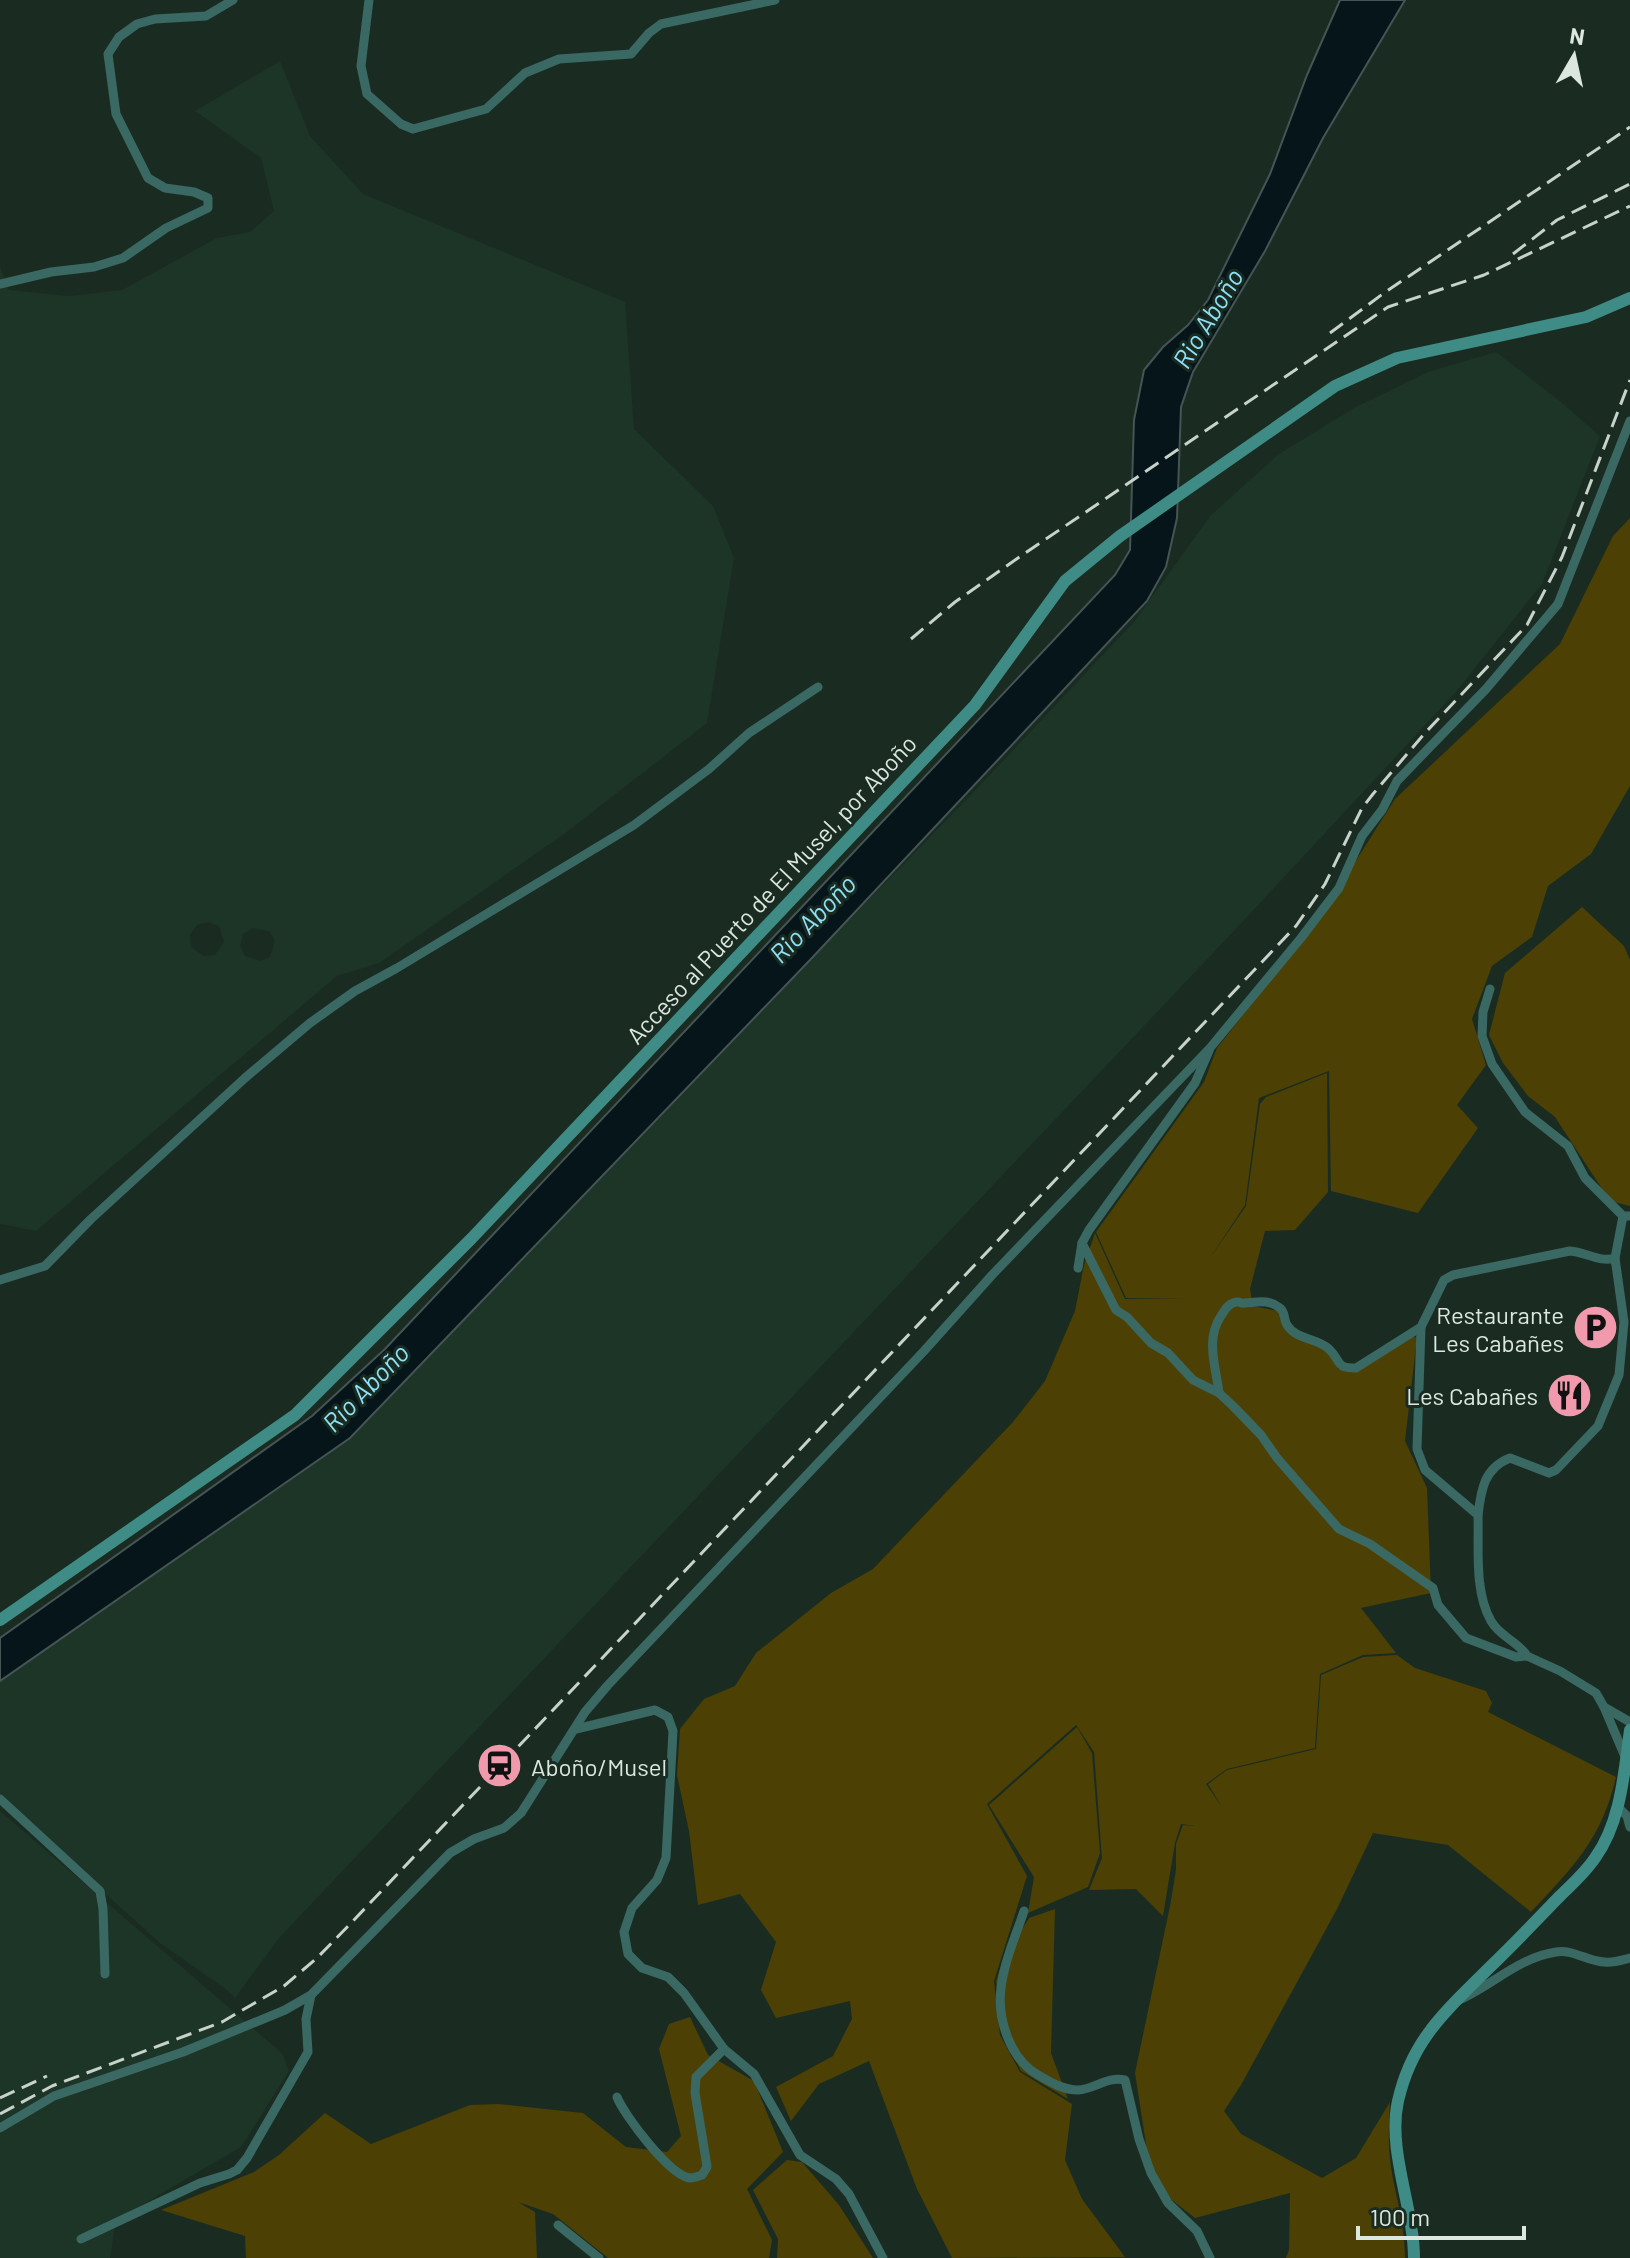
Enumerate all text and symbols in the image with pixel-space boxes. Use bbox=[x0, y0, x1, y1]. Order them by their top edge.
north arrow bbox=[1534, 16, 1614, 96]
text: N bbox=[1568, 21, 1587, 49]
water label: Rio Aboño bbox=[1165, 263, 1249, 373]
street label: Acceso al Puerto de El Musel, por Aboño bbox=[620, 729, 922, 1049]
water label: Rio Aboño bbox=[762, 867, 862, 969]
place label: Restaurante Les Cabañes bbox=[1432, 1300, 1564, 1357]
parking icon: Restaurante Les Cabañes bbox=[1571, 1304, 1619, 1352]
water label: Rio Aboño bbox=[315, 1336, 415, 1438]
restaurant icon: Les Cabañes bbox=[1545, 1371, 1593, 1419]
place label: Les Cabañes bbox=[1406, 1381, 1538, 1410]
station icon: Aboño/Musel bbox=[476, 1742, 524, 1790]
place label: Aboño/Musel bbox=[531, 1752, 667, 1781]
scale bar bbox=[1358, 2190, 1524, 2240]
text: 100 m bbox=[1370, 2202, 1430, 2231]

